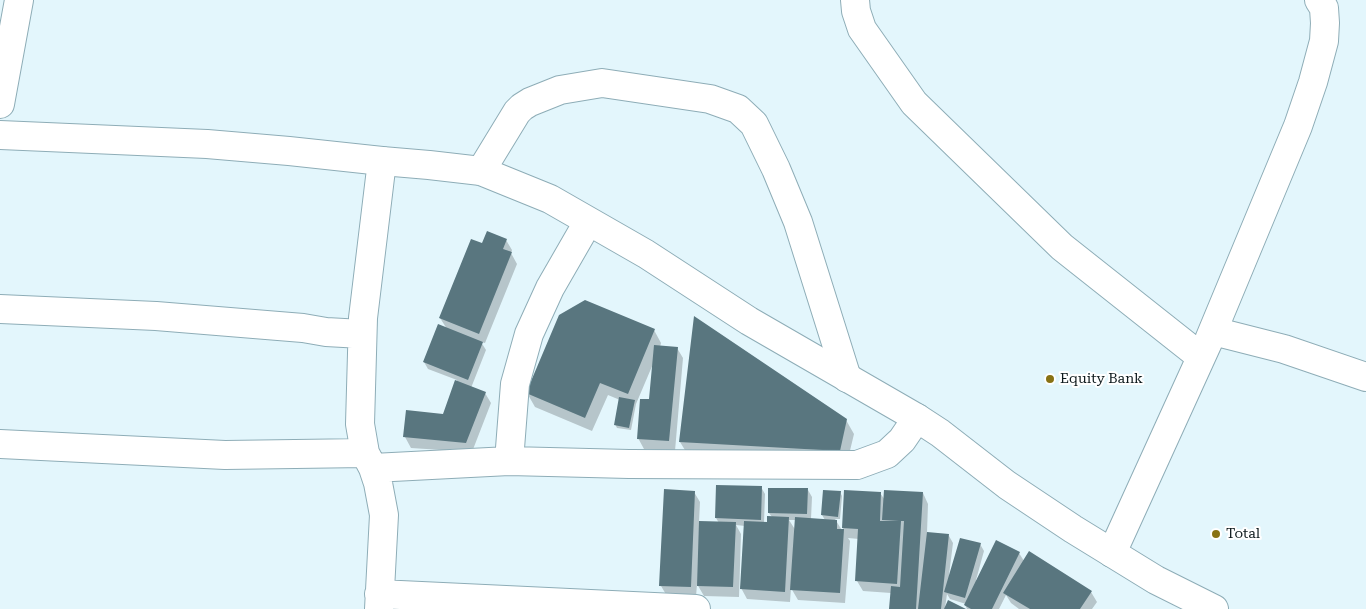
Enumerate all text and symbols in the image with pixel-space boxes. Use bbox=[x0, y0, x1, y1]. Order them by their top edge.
place label: Equity Bank bbox=[1060, 371, 1143, 387]
marker: Equity Bank bbox=[1044, 373, 1056, 385]
place label: Total bbox=[1226, 526, 1260, 542]
marker: Total bbox=[1210, 528, 1222, 540]

